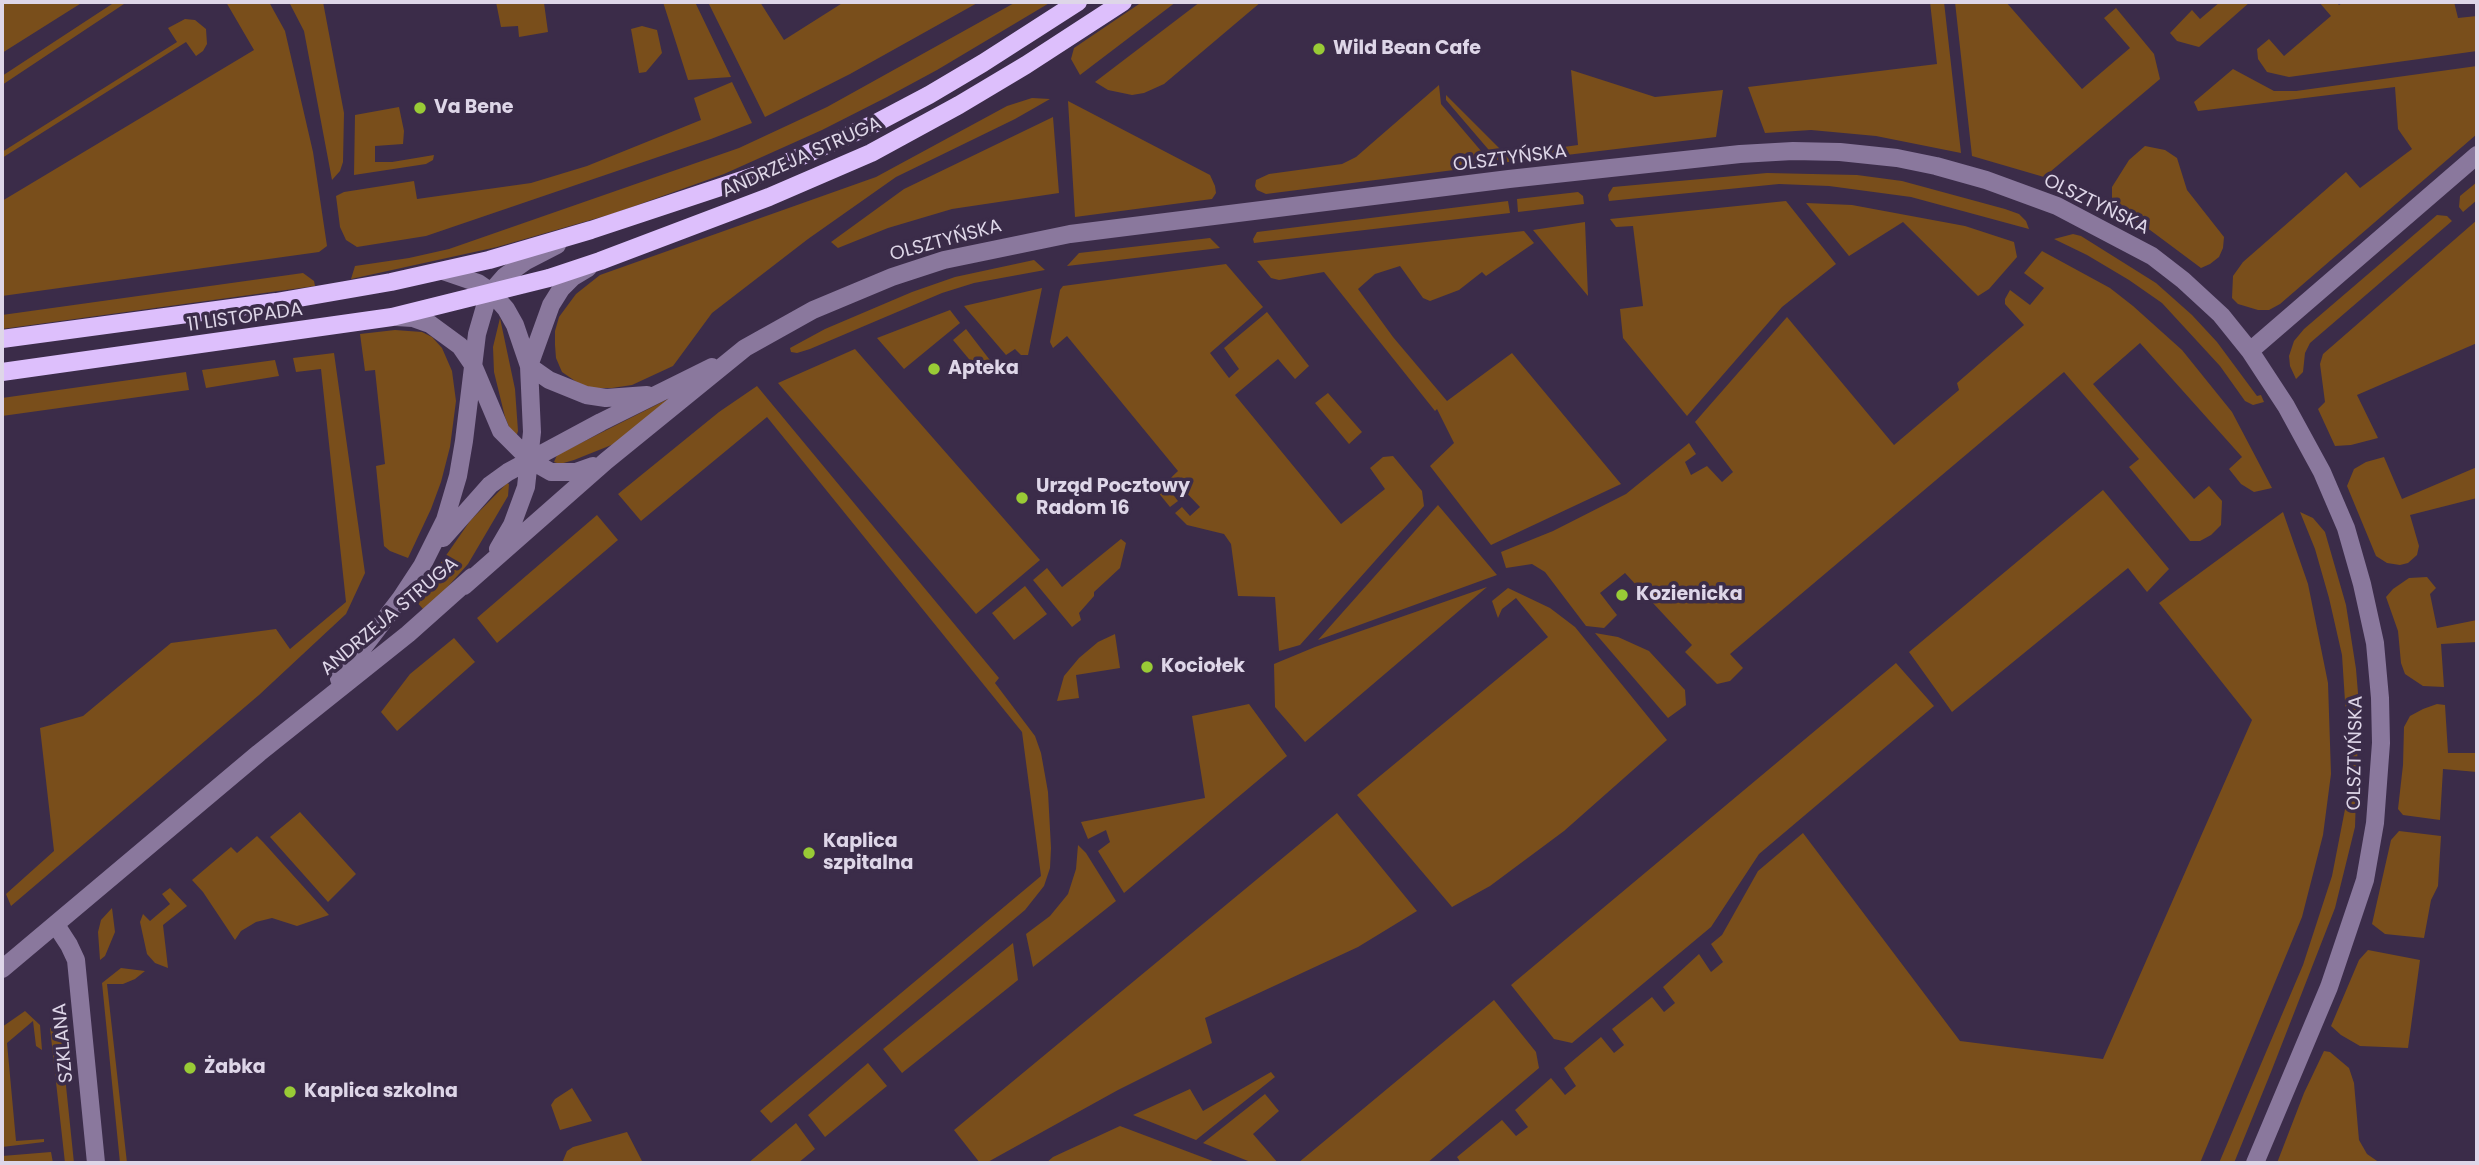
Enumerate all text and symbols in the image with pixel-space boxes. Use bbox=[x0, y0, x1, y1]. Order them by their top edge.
place label: Wild Bean Cafe bbox=[1333, 38, 1481, 60]
marker: Wild Bean Cafe bbox=[1311, 41, 1327, 57]
place label: Va Bene bbox=[434, 97, 514, 119]
marker: Va Bene bbox=[412, 100, 428, 116]
street label: ANDRZEJA STRUGA bbox=[719, 113, 885, 203]
street label: OLSZTYŃSKA bbox=[1452, 141, 1568, 177]
street label: OLSZTYŃSKA bbox=[2039, 170, 2153, 240]
street label: OLSZTYŃSKA bbox=[888, 215, 1004, 267]
street label: 11 LISTOPADA bbox=[186, 299, 304, 337]
place label: Apteka bbox=[948, 358, 1019, 380]
marker: Apteka bbox=[926, 361, 942, 377]
place label: Urząd Pocztowy Radom 16 bbox=[1036, 476, 1190, 520]
marker: Urząd Pocztowy Radom 16 bbox=[1014, 490, 1030, 506]
street label: ANDRZEJA STRUGA bbox=[317, 553, 463, 681]
place label: Kozienicka bbox=[1636, 584, 1743, 606]
marker: Kozienicka bbox=[1614, 587, 1630, 603]
place label: Kociołek bbox=[1161, 656, 1245, 678]
marker: Kociołek bbox=[1139, 659, 1155, 675]
street label: OLSZTYŃSKA bbox=[2344, 695, 2368, 811]
place label: Kaplica szpitalna bbox=[823, 831, 913, 875]
marker: Kaplica szpitalna bbox=[801, 845, 817, 861]
street label: SZKLANA bbox=[49, 1002, 79, 1084]
place label: Żabka bbox=[204, 1057, 266, 1079]
marker: Żabka bbox=[182, 1060, 198, 1076]
place label: Kaplica szkolna bbox=[304, 1081, 458, 1103]
marker: Kaplica szkolna bbox=[282, 1084, 298, 1100]

